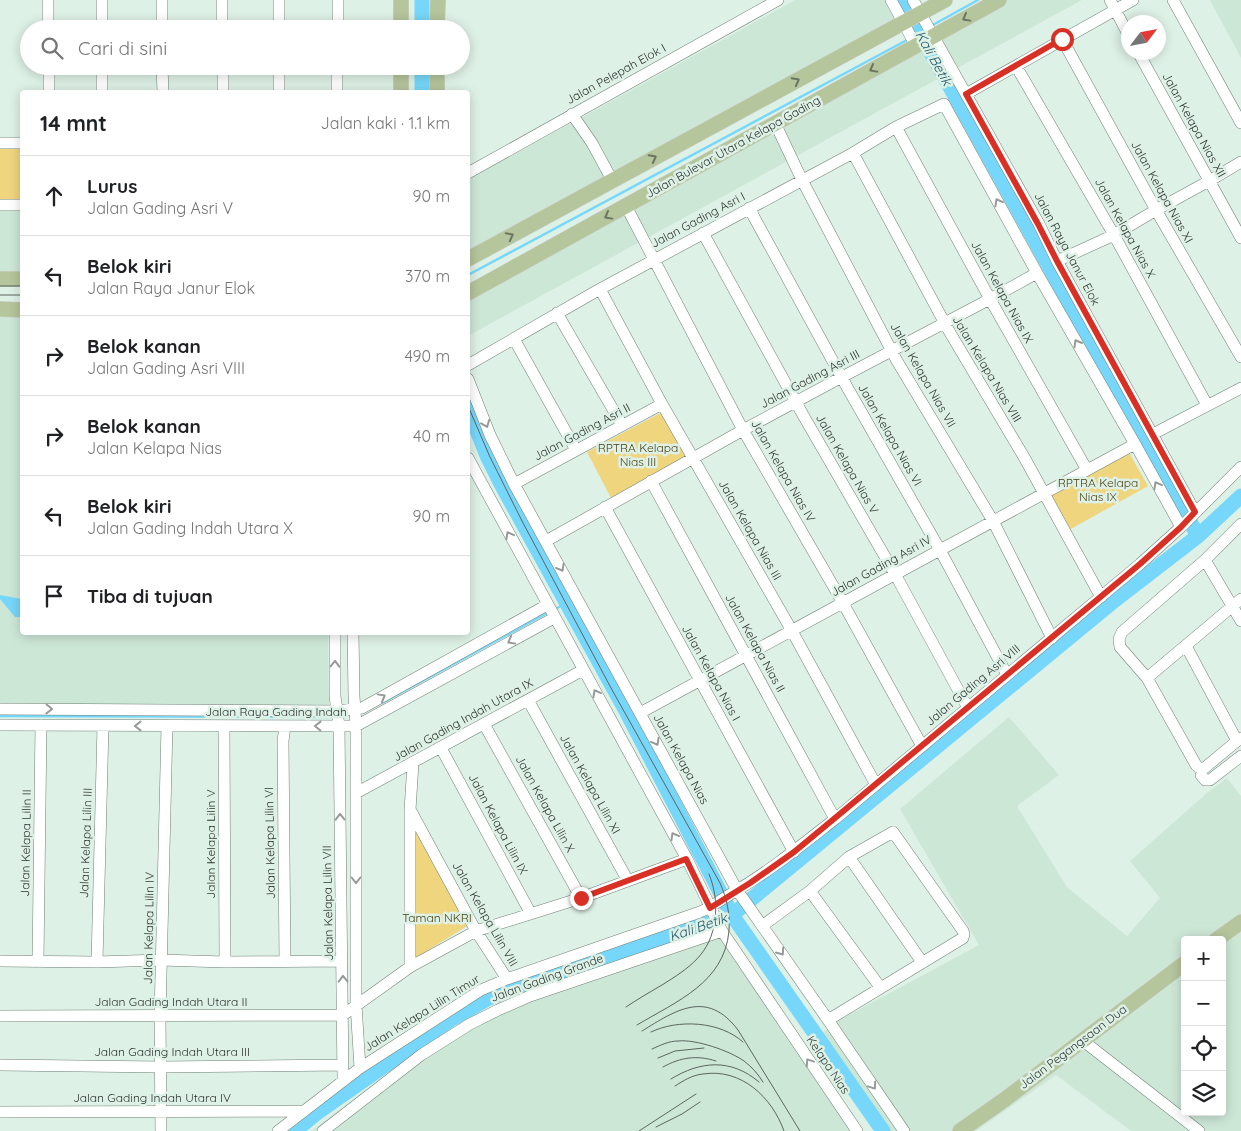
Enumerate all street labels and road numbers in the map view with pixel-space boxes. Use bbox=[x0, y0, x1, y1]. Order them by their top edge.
street label: Jalan Pelepah Elok I bbox=[563, 40, 668, 107]
street label: Jalan Kelapa Nias XII bbox=[1159, 70, 1230, 180]
street label: Jalan Bulevar Utara Kelapa Gading bbox=[643, 92, 823, 201]
street label: Jalan Kelapa Nias XI bbox=[1128, 138, 1197, 246]
street label: Jalan Kelapa Nias X bbox=[1092, 175, 1159, 280]
street label: Jalan Gading Asri I bbox=[648, 188, 747, 251]
street label: Jalan Raya Janur Elok bbox=[1031, 190, 1104, 308]
street label: Jalan Kelapa Nias IX bbox=[968, 238, 1037, 346]
street label: Jalan Kelapa Nias VIII bbox=[950, 313, 1025, 425]
street label: Jalan Kelapa Nias VII bbox=[887, 320, 960, 430]
street label: Jalan Gading Asri III bbox=[757, 346, 862, 411]
street label: Jalan Kelapa Nias VI bbox=[855, 381, 926, 488]
street label: Jalan Gading Asri II bbox=[531, 400, 633, 463]
street label: Jalan Kelapa Nias V bbox=[813, 411, 882, 516]
street label: Jalan Kelapa Nias IV bbox=[748, 417, 819, 524]
street label: Jalan Kelapa Nias III bbox=[716, 477, 785, 583]
street label: Jalan Gading Asri IV bbox=[828, 532, 934, 599]
street label: Jalan Kelapa Nias II bbox=[722, 591, 789, 695]
street label: Jalan Kelapa Nias I bbox=[679, 622, 744, 723]
street label: Jalan Gading Asri VIII bbox=[922, 641, 1023, 728]
street label: Jalan Gading Indah Utara IX bbox=[390, 675, 535, 764]
street label: Jalan Raya Gading Indah bbox=[205, 704, 347, 719]
street label: Jalan Kelapa Nias bbox=[650, 711, 713, 807]
street label: Jalan Kelapa Lilin XI bbox=[557, 731, 624, 836]
street label: Jalan Kelapa Lilin X bbox=[513, 753, 578, 855]
street label: Jalan Kelapa Lilin IX bbox=[466, 771, 531, 877]
street label: Jalan Kelapa Lilin VI bbox=[261, 787, 278, 899]
street label: Jalan Kelapa Lilin III bbox=[76, 788, 95, 898]
street label: Jalan Kelapa Lilin II bbox=[17, 789, 34, 897]
street label: Jalan Kelapa Lilin V bbox=[203, 789, 218, 899]
street label: Jalan Kelapa Lilin VII bbox=[319, 845, 336, 961]
street label: Jalan Kelapa Lilin VIII bbox=[449, 859, 522, 969]
street label: Jalan Kelapa Lilin IV bbox=[140, 872, 157, 984]
street label: Jalan Gading Grande bbox=[488, 950, 605, 1005]
street label: Jalan Kelapa Lilin Timur bbox=[361, 971, 483, 1054]
street label: Jalan Gading Indah Utara II bbox=[94, 994, 248, 1009]
street label: Jalan Pegangsaan Dua bbox=[1016, 1001, 1129, 1092]
street label: Kelapa Nias bbox=[804, 1033, 853, 1097]
street label: Jalan Gading Indah Utara III bbox=[94, 1044, 250, 1059]
street label: Jalan Gading Indah Utara IV bbox=[73, 1090, 231, 1105]

